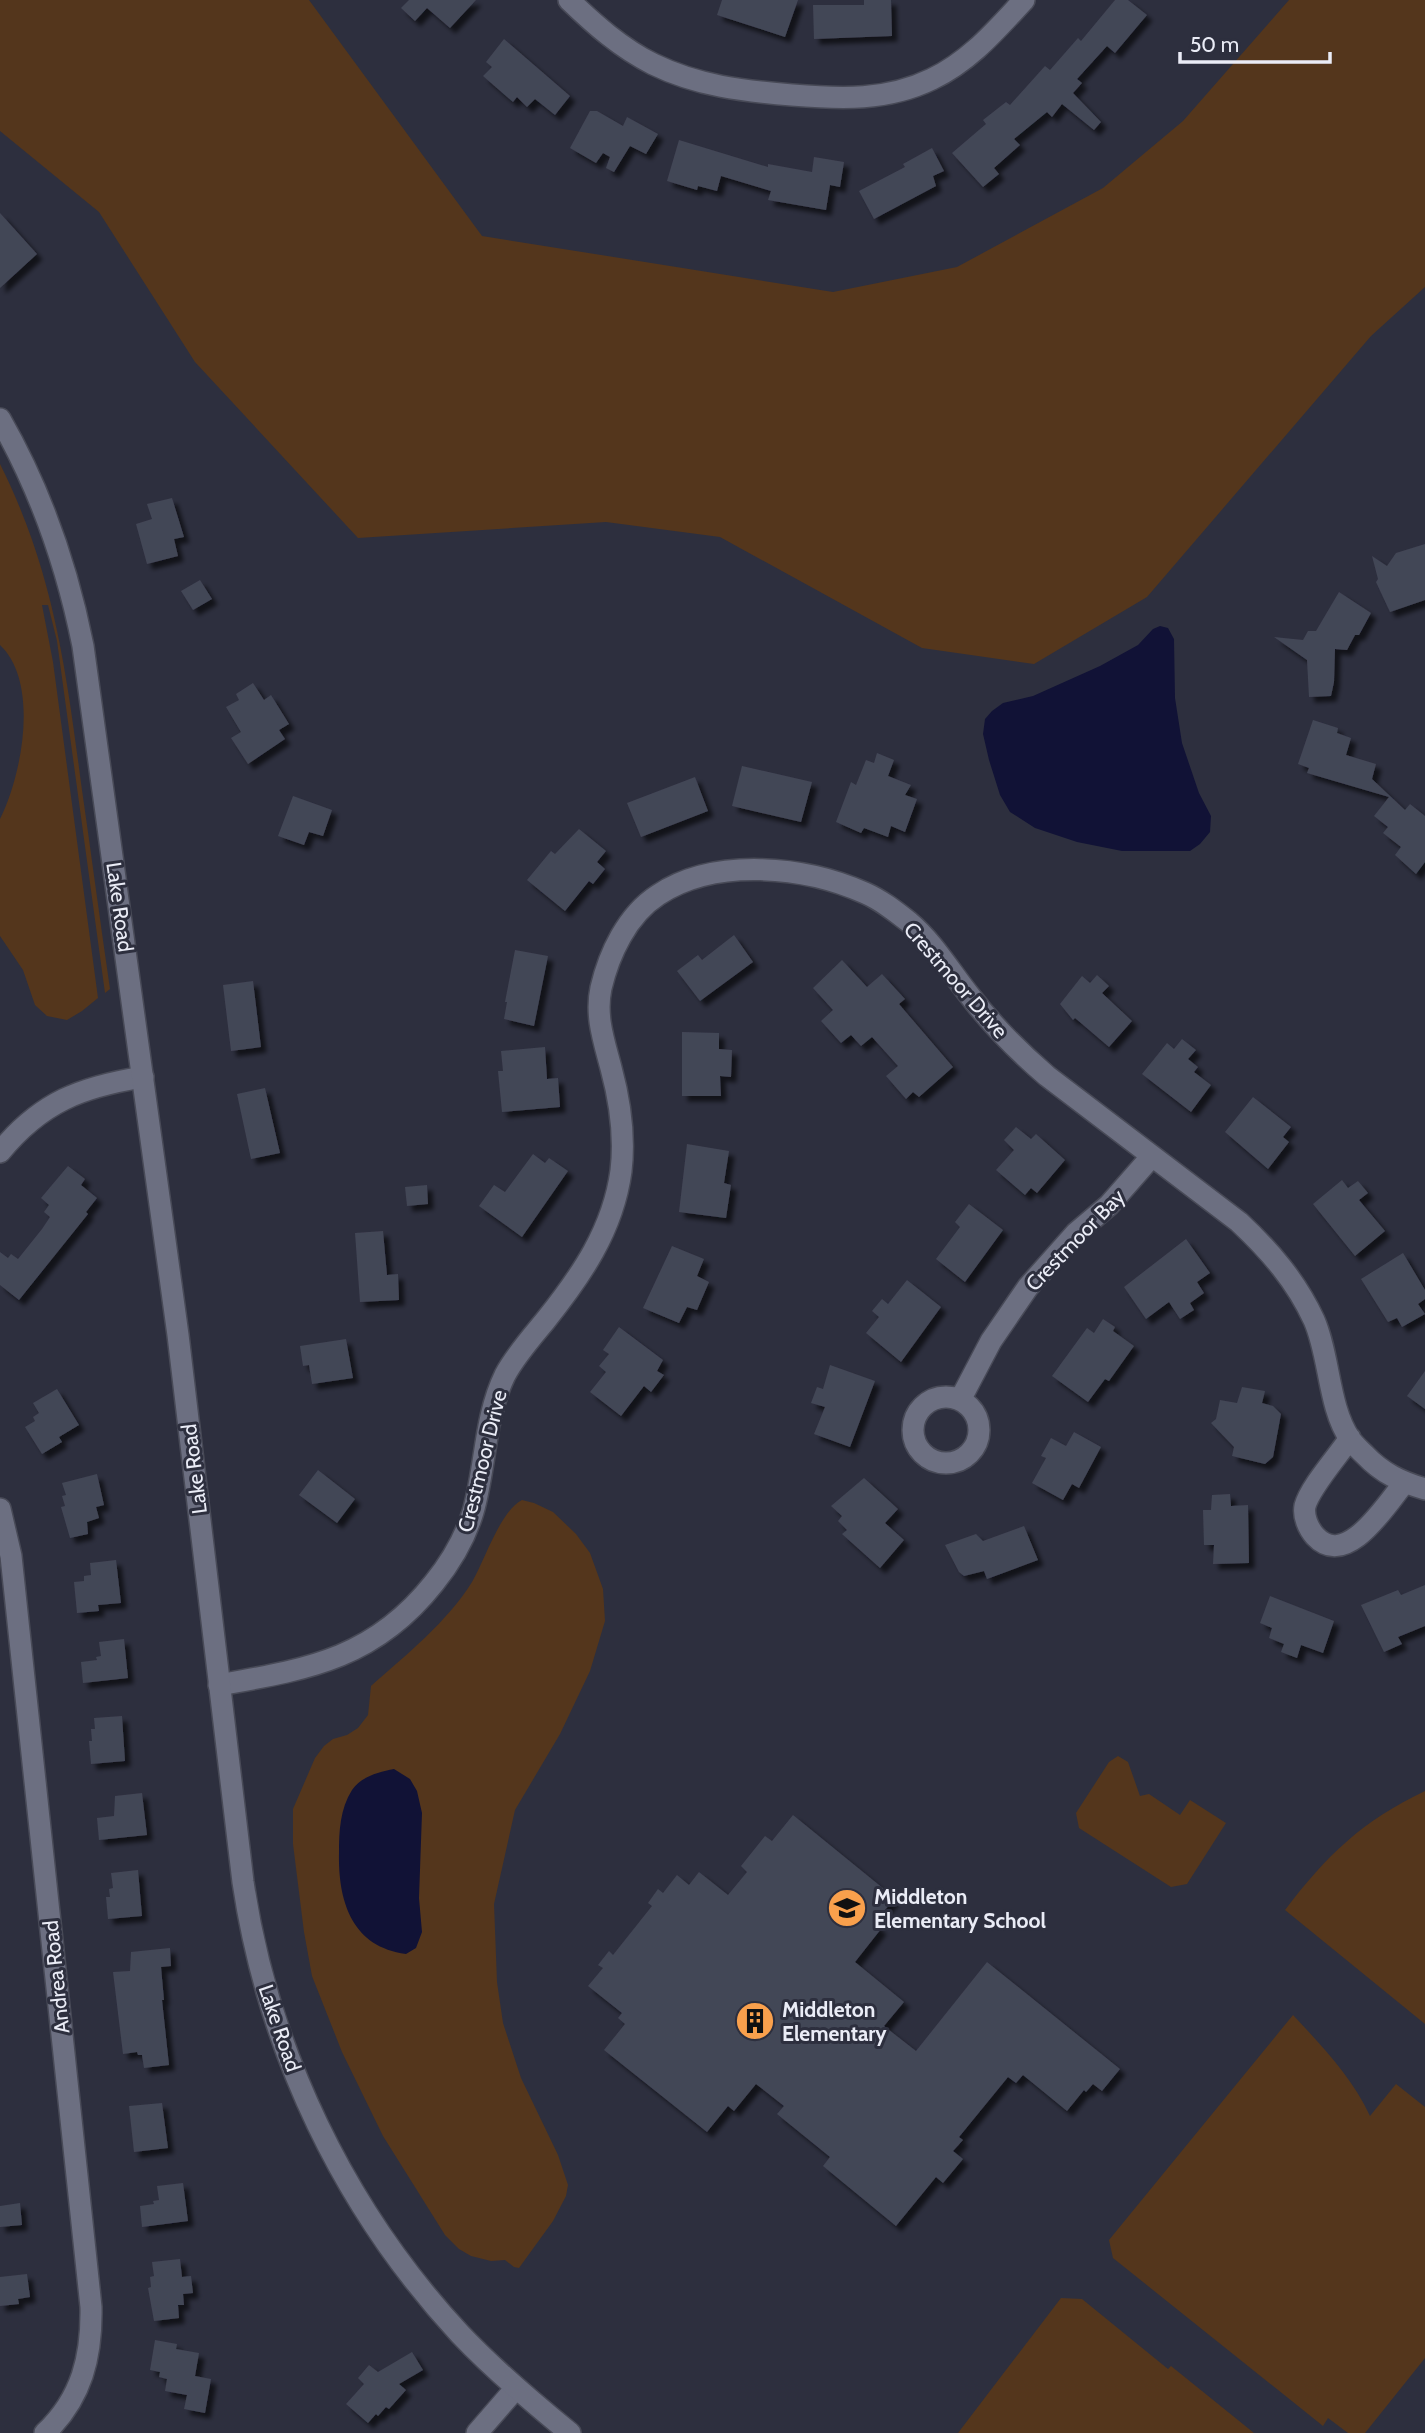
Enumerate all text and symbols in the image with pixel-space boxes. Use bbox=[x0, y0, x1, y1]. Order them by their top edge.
scale bar bbox=[1180, 21, 1330, 65]
text: 50 m bbox=[1190, 32, 1239, 57]
street label: Lake Road bbox=[101, 860, 139, 954]
street label: Crestmoor Drive bbox=[899, 917, 1013, 1043]
street label: Crestmoor Bay bbox=[1020, 1184, 1130, 1296]
street label: Crestmoor Drive bbox=[452, 1387, 512, 1535]
street label: Lake Road bbox=[176, 1423, 212, 1515]
place label: Middleton Elementary School bbox=[874, 1884, 1047, 1933]
school or university icon: Middleton Elementary School bbox=[826, 1887, 868, 1929]
street label: Andrea Road bbox=[38, 1919, 74, 2035]
street label: Lake Road bbox=[253, 1981, 307, 2075]
place label: Middleton Elementary bbox=[782, 1997, 887, 2046]
building icon: Middleton Elementary bbox=[734, 2000, 776, 2042]

